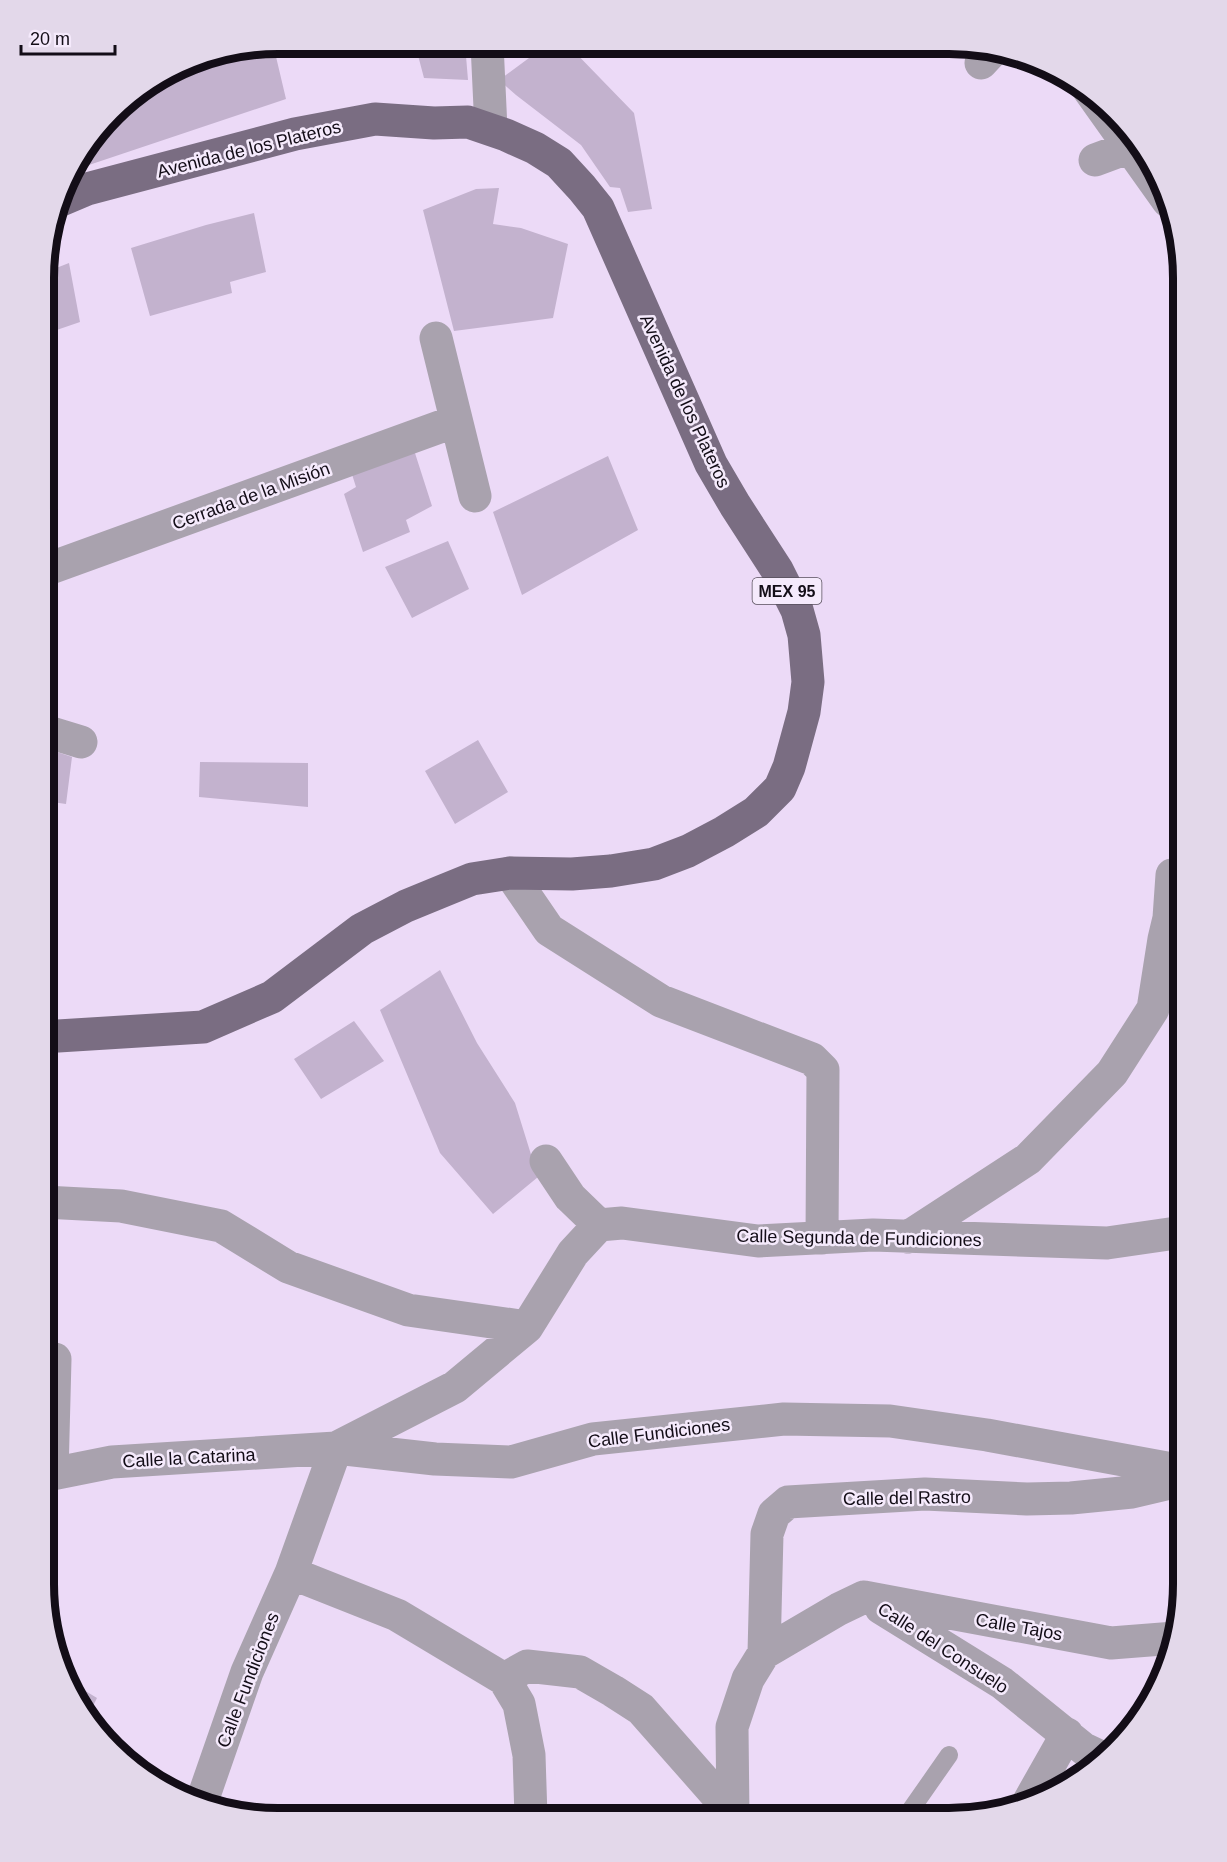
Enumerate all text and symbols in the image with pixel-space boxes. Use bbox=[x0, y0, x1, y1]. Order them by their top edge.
scale bar bbox=[21, 18, 116, 56]
text: 20 m bbox=[30, 29, 70, 49]
street label: Avenida de los Plateros bbox=[155, 116, 343, 182]
street label: Avenida de los Plateros bbox=[636, 311, 734, 491]
street label: Cerrada de la Misión bbox=[170, 458, 332, 534]
road number: MEX 95 bbox=[752, 578, 822, 604]
street label: Calle Segunda de Fundiciones bbox=[736, 1226, 982, 1250]
street label: Calle Fundiciones bbox=[587, 1414, 731, 1452]
street label: Calle la Catarina bbox=[122, 1444, 257, 1471]
street label: Calle del Rastro bbox=[843, 1487, 971, 1509]
street label: Calle del Consuelo bbox=[874, 1598, 1012, 1698]
street label: Calle Fundiciones bbox=[213, 1610, 283, 1750]
street label: Calle Tajos bbox=[974, 1610, 1064, 1644]

